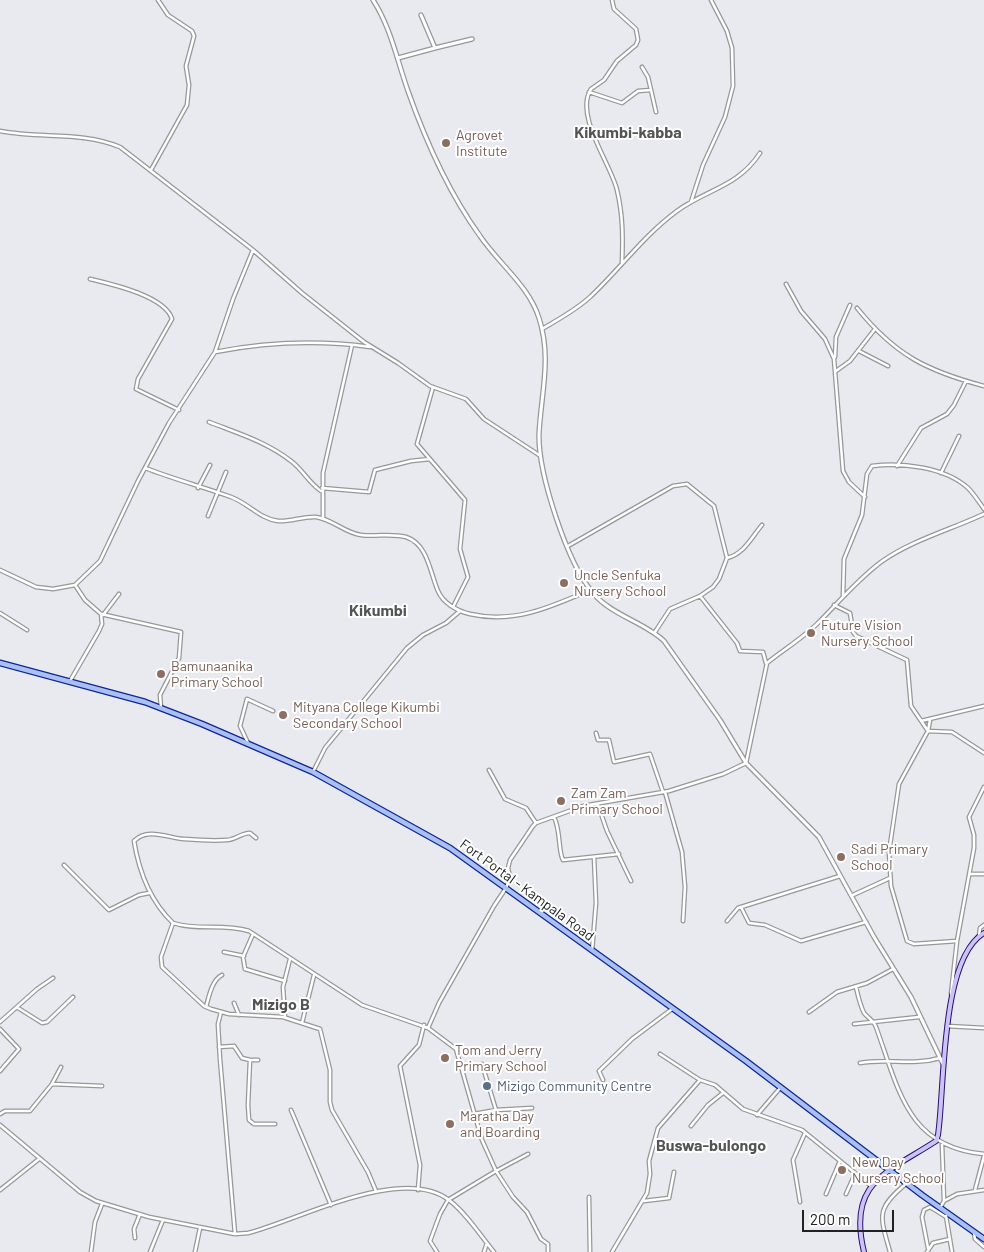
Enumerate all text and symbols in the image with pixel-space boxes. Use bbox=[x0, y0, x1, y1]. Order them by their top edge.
district label: Kikumbi-kabba bbox=[574, 123, 682, 143]
place label: Agrovet Institute bbox=[456, 127, 508, 160]
marker: Agrovet Institute bbox=[440, 137, 452, 149]
place label: Uncle Senfuka Nursery School bbox=[574, 567, 666, 600]
marker: Uncle Senfuka Nursery School bbox=[558, 577, 570, 589]
district label: Kikumbi bbox=[349, 601, 407, 621]
place label: Future Vision Nursery School bbox=[821, 617, 913, 650]
marker: Future Vision Nursery School bbox=[805, 627, 817, 639]
place label: Bamunaanika Primary School bbox=[171, 658, 263, 690]
marker: Bamunaanika Primary School bbox=[155, 668, 167, 680]
place label: Mityana College Kikumbi Secondary School bbox=[293, 699, 440, 732]
marker: Mityana College Kikumbi Secondary School bbox=[277, 709, 289, 721]
place label: Zam Zam Primary School bbox=[571, 785, 663, 818]
marker: Zam Zam Primary School bbox=[555, 795, 567, 807]
street label: Fort Portal - Kampala Road bbox=[457, 836, 597, 944]
place label: Sadi Primary School bbox=[851, 841, 928, 874]
marker: Sadi Primary School bbox=[835, 851, 847, 863]
district label: Mizigo B bbox=[252, 995, 310, 1015]
place label: Tom and Jerry Primary School bbox=[455, 1042, 547, 1074]
marker: Tom and Jerry Primary School bbox=[439, 1052, 451, 1064]
place label: Mizigo Community Centre bbox=[497, 1078, 652, 1094]
marker: Mizigo Community Centre bbox=[481, 1080, 493, 1092]
place label: Maratha Day and Boarding bbox=[460, 1108, 540, 1140]
marker: Maratha Day and Boarding bbox=[444, 1118, 456, 1130]
district label: Buswa-bulongo bbox=[656, 1136, 766, 1156]
place label: New Day Nursery School bbox=[852, 1154, 944, 1186]
marker: New Day Nursery School bbox=[836, 1164, 848, 1176]
scale bar bbox=[804, 1200, 896, 1232]
text: 200 m bbox=[810, 1210, 850, 1228]

